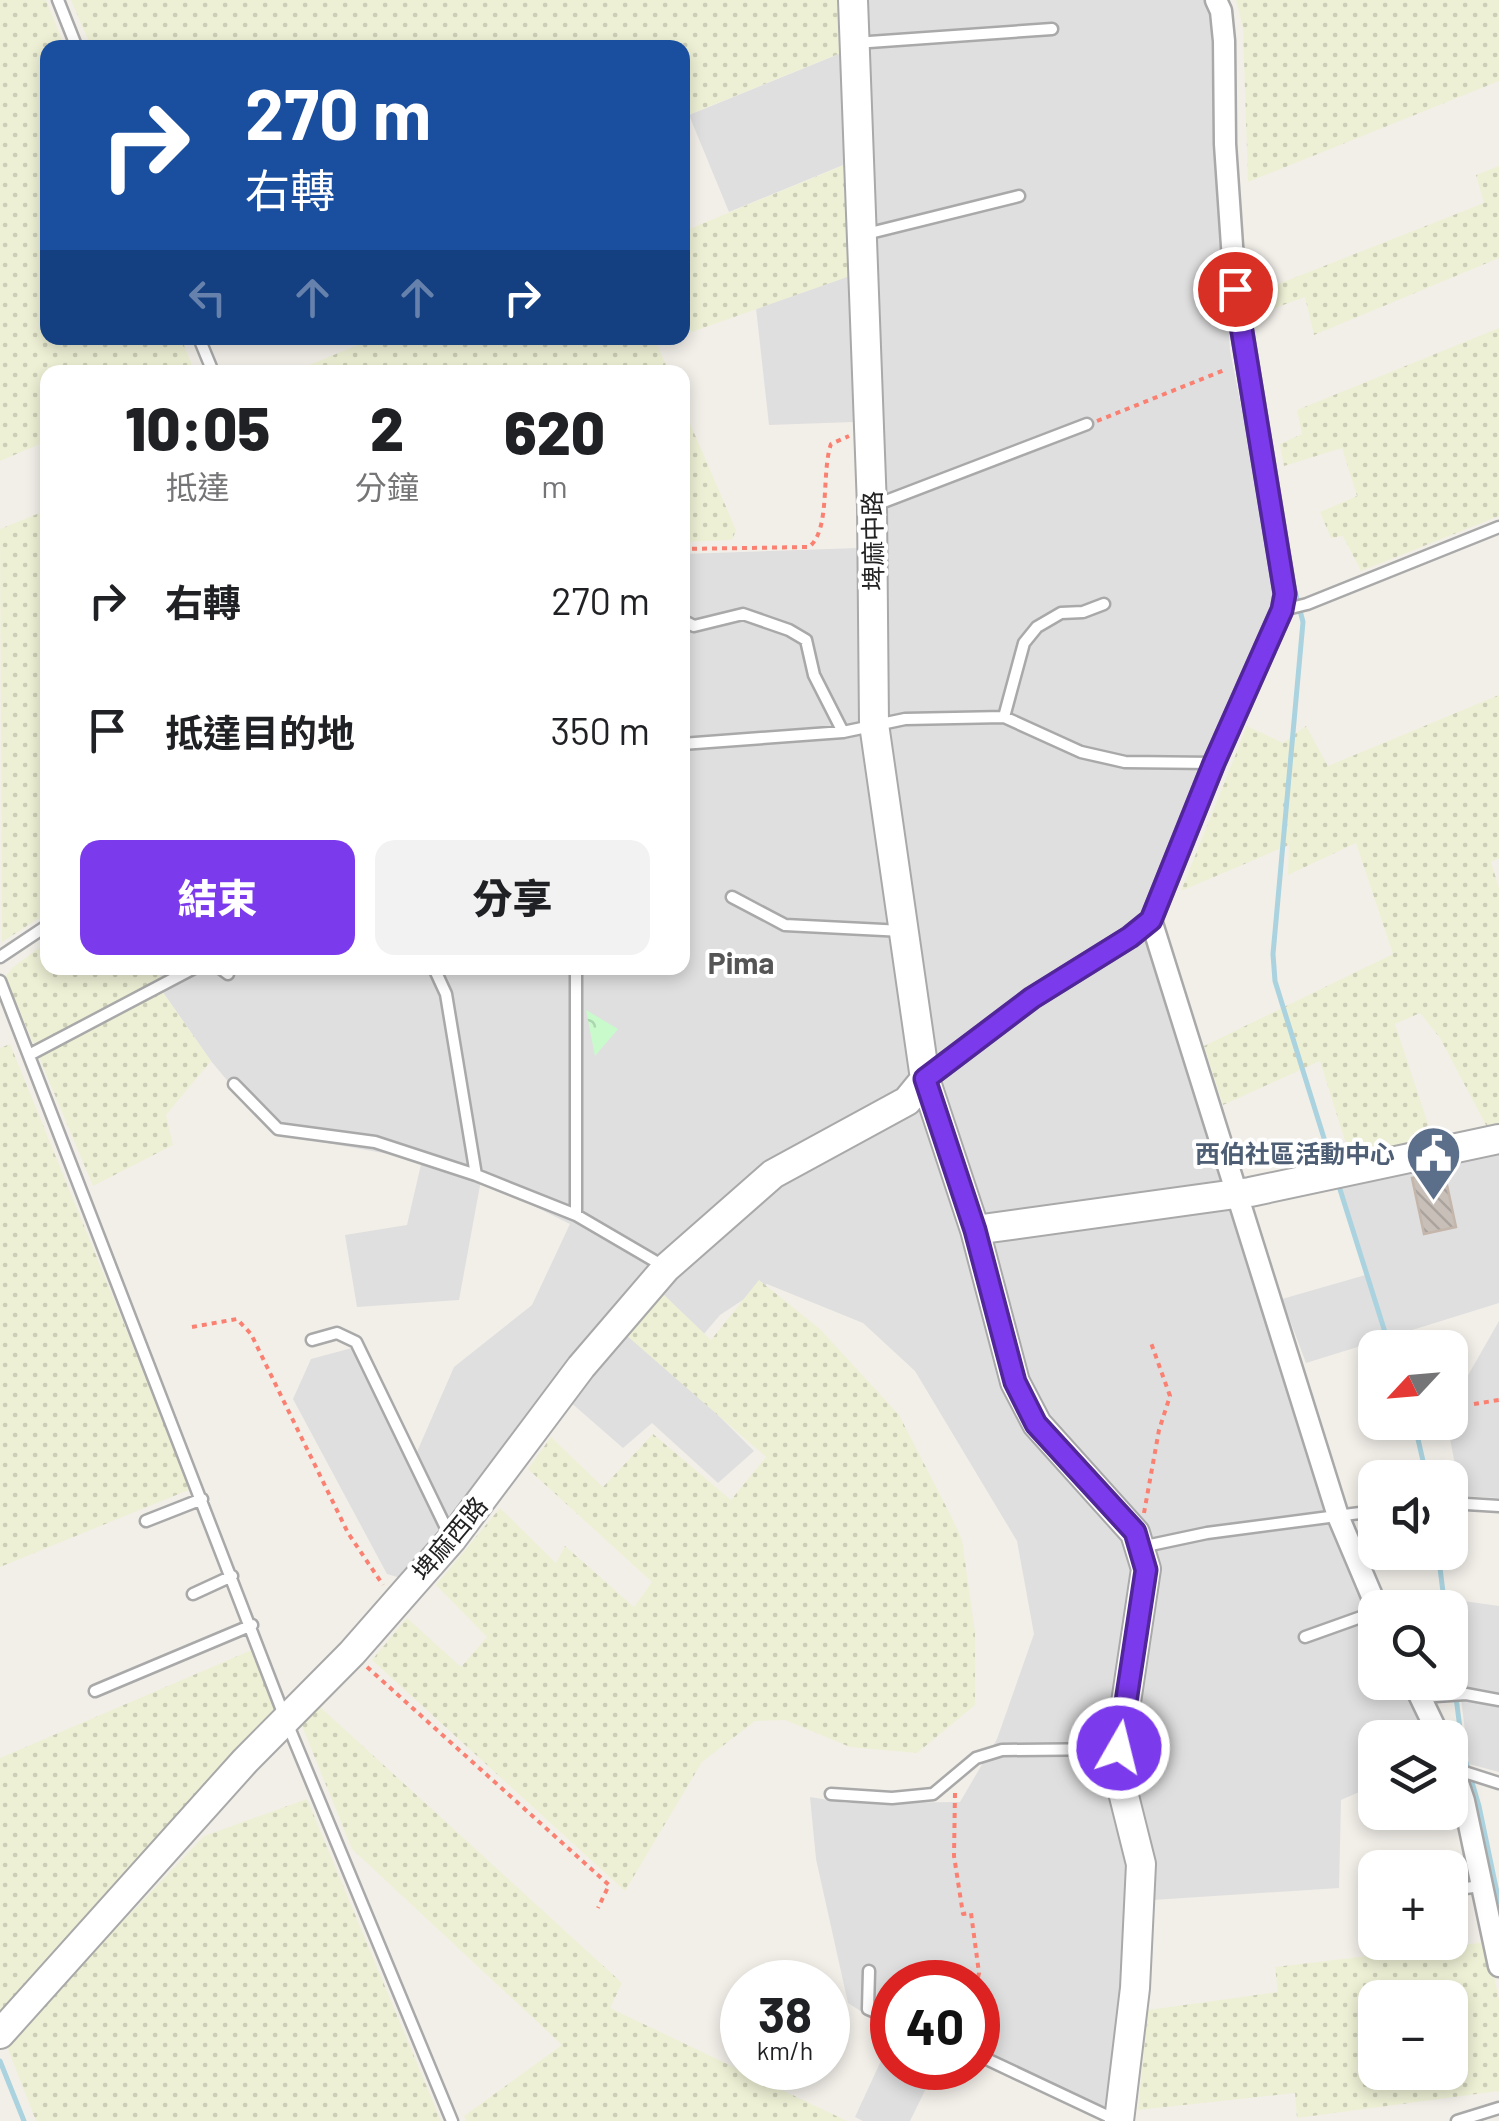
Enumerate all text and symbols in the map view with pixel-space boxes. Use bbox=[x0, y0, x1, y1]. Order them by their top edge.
text: 270 m bbox=[245, 70, 431, 154]
icon: right bbox=[80, 80, 210, 210]
text: 右轉 bbox=[245, 162, 335, 216]
pin bbox=[1193, 247, 1278, 332]
icon: arrive bbox=[1208, 262, 1263, 317]
icon: left bbox=[180, 270, 235, 325]
icon: ahead bbox=[285, 270, 340, 325]
icon: ahead bbox=[390, 270, 445, 325]
icon: right bbox=[495, 270, 550, 325]
text: 10:05 bbox=[125, 391, 270, 463]
text: 2 bbox=[370, 391, 404, 463]
text: 620 bbox=[504, 395, 605, 467]
text: m bbox=[541, 466, 568, 504]
text: 抵達 bbox=[165, 467, 229, 505]
text: 分鐘 bbox=[355, 467, 419, 505]
street label: 埤麻中路 bbox=[856, 491, 888, 591]
icon: right bbox=[80, 573, 135, 628]
text: 270 m bbox=[551, 577, 650, 623]
text: 右轉 bbox=[165, 579, 241, 625]
icon: arrive bbox=[80, 703, 135, 758]
text: 350 m bbox=[550, 707, 650, 753]
text: 抵達目的地 bbox=[165, 709, 355, 755]
button: 結束 bbox=[80, 840, 355, 955]
button: 分享 bbox=[375, 840, 650, 955]
district label: Pima bbox=[708, 944, 774, 980]
public building icon: 西伯社區活動中心 bbox=[1404, 1123, 1464, 1202]
place label: 西伯社區活動中心 bbox=[1195, 1138, 1395, 1168]
north arrow bbox=[1358, 1330, 1468, 1440]
map controls bbox=[1358, 1330, 1468, 2090]
button: sound bbox=[1358, 1460, 1468, 1570]
street label: 埤麻西路 bbox=[405, 1490, 493, 1586]
button: search bbox=[1358, 1590, 1468, 1700]
position arrow bbox=[1067, 1696, 1171, 1800]
button: layers bbox=[1358, 1720, 1468, 1830]
button: + bbox=[1358, 1850, 1468, 1960]
speed limit sign: 40 bbox=[870, 1960, 1000, 2090]
button: − bbox=[1358, 1980, 1468, 2090]
text: 38 bbox=[758, 1983, 812, 2043]
text: km/h bbox=[757, 2035, 813, 2065]

